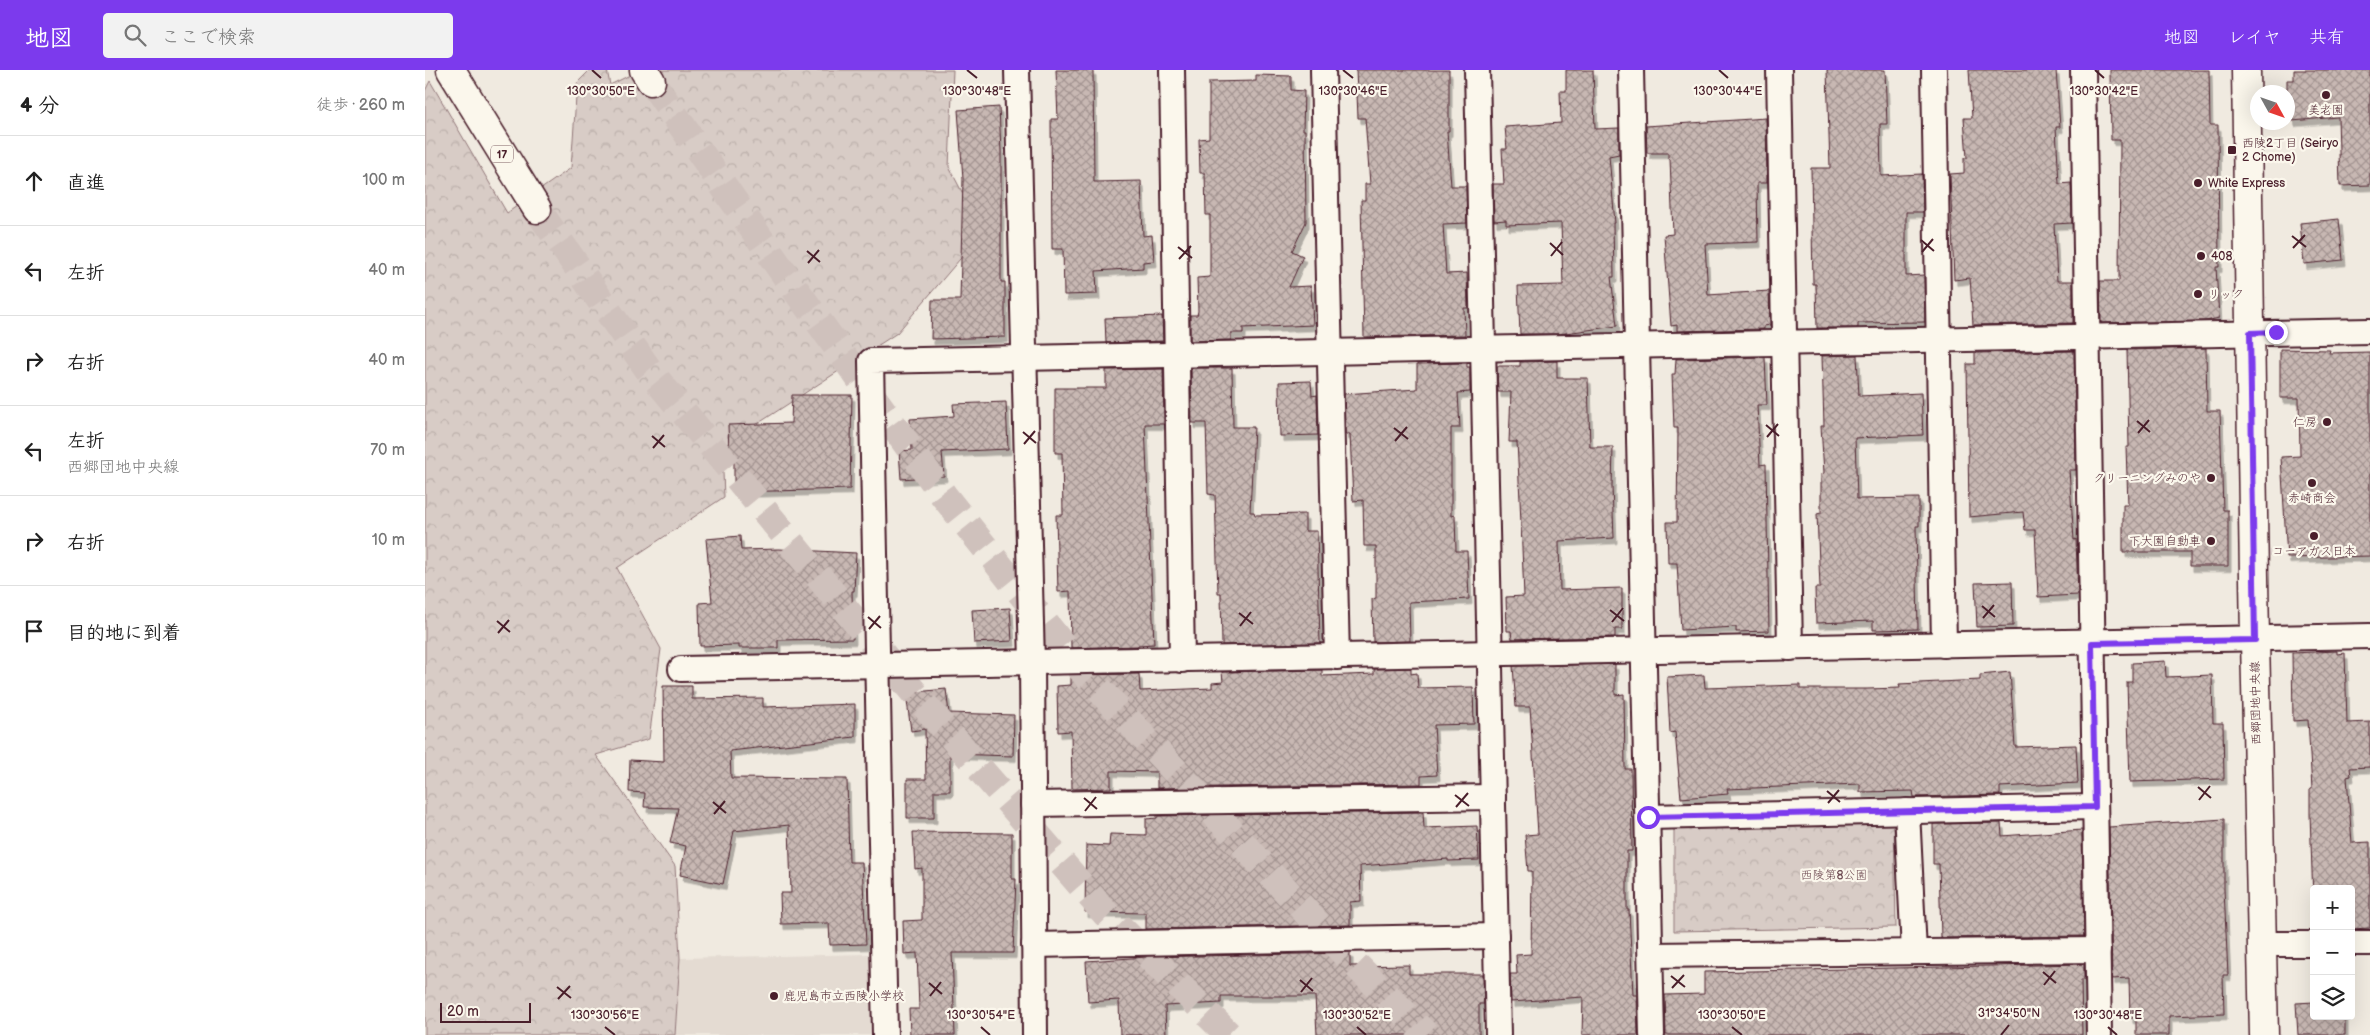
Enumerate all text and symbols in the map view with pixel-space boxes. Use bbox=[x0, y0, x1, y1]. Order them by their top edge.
search box bbox=[103, 13, 453, 58]
icon: search bbox=[121, 21, 149, 49]
text: 地図 bbox=[25, 24, 73, 53]
text: ここで検索 bbox=[161, 26, 256, 49]
text: 地図 bbox=[2164, 27, 2200, 48]
text: レイヤ bbox=[2228, 27, 2281, 48]
text: 共有 bbox=[2309, 27, 2345, 48]
text: 130°30'50"E bbox=[567, 84, 635, 99]
text: 130°30'48"E bbox=[943, 84, 1011, 99]
text: 130°30'46"E bbox=[1319, 84, 1387, 99]
text: 130°30'44"E bbox=[1694, 84, 1762, 99]
text: 130°30'42"E bbox=[2070, 84, 2138, 99]
north arrow bbox=[2250, 85, 2295, 130]
marker: 美老園 bbox=[2320, 89, 2332, 101]
text: 4 分 bbox=[20, 93, 59, 118]
text: 徒歩 · 260 m bbox=[316, 96, 405, 115]
place label: 美老園 bbox=[2308, 103, 2344, 118]
place label: 西陵2丁目 (Seiryo 2 Chome) bbox=[2242, 136, 2339, 165]
marker: 西陵2丁目 (Seiryo 2 Chome) bbox=[2226, 144, 2238, 156]
road number: 17 bbox=[491, 146, 513, 162]
icon: ahead bbox=[20, 167, 48, 195]
text: 100 m bbox=[362, 171, 405, 190]
text: 直進 bbox=[67, 172, 105, 195]
place label: White Express bbox=[2208, 176, 2285, 191]
marker: White Express bbox=[2192, 177, 2204, 189]
place label: 408 bbox=[2211, 249, 2232, 264]
marker: 408 bbox=[2195, 250, 2207, 262]
icon: left bbox=[20, 257, 48, 285]
text: 40 m bbox=[368, 261, 405, 280]
text: 左折 bbox=[67, 262, 105, 285]
place label: リック bbox=[2208, 287, 2244, 302]
marker: リック bbox=[2192, 288, 2204, 300]
route end bbox=[2265, 321, 2288, 344]
icon: right bbox=[20, 347, 48, 375]
text: 40 m bbox=[368, 351, 405, 370]
text: 右折 bbox=[67, 352, 105, 375]
place label: 仁房 bbox=[2293, 415, 2317, 430]
marker: 仁房 bbox=[2321, 416, 2333, 428]
text: 左折 bbox=[67, 430, 105, 453]
icon: left bbox=[20, 437, 48, 465]
text: 70 m bbox=[370, 441, 405, 460]
text: 西郷団地中央線 bbox=[67, 458, 179, 477]
place label: クリーニングみのや bbox=[2093, 471, 2201, 486]
marker: クリーニングみのや bbox=[2205, 472, 2217, 484]
marker: 赤崎商会 bbox=[2306, 477, 2318, 489]
place label: 赤崎商会 bbox=[2288, 491, 2336, 506]
icon: right bbox=[20, 527, 48, 555]
marker: コーアガス日本 bbox=[2308, 530, 2320, 542]
text: 10 m bbox=[372, 531, 405, 550]
text: 右折 bbox=[67, 532, 105, 555]
place label: 下大園自動車 bbox=[2129, 534, 2201, 549]
marker: 下大園自動車 bbox=[2205, 535, 2217, 547]
place label: コーアガス日本 bbox=[2272, 544, 2356, 559]
icon: arrive bbox=[20, 617, 48, 645]
text: 目的地に到着 bbox=[67, 622, 181, 645]
street label: 西郷団地中央線 bbox=[2248, 661, 2264, 745]
route start bbox=[1637, 806, 1660, 829]
park label: 西陵第8公園 bbox=[1801, 868, 1868, 883]
map controls bbox=[2310, 885, 2355, 1020]
button: + bbox=[2310, 885, 2355, 930]
button: − bbox=[2310, 930, 2355, 975]
button: layers bbox=[2310, 975, 2355, 1020]
place label: 鹿児島市立西陵小学校 bbox=[784, 989, 904, 1004]
marker: 鹿児島市立西陵小学校 bbox=[768, 990, 780, 1002]
scale bar bbox=[440, 1000, 531, 1023]
text: 20 m bbox=[447, 1003, 479, 1020]
text: 31°34'50"N bbox=[1978, 1006, 2040, 1021]
text: 130°30'56"E bbox=[571, 1008, 639, 1023]
text: 130°30'54"E bbox=[947, 1008, 1015, 1023]
text: 130°30'52"E bbox=[1323, 1008, 1391, 1023]
text: 130°30'50"E bbox=[1698, 1008, 1766, 1023]
text: 130°30'48"E bbox=[2074, 1008, 2142, 1023]

